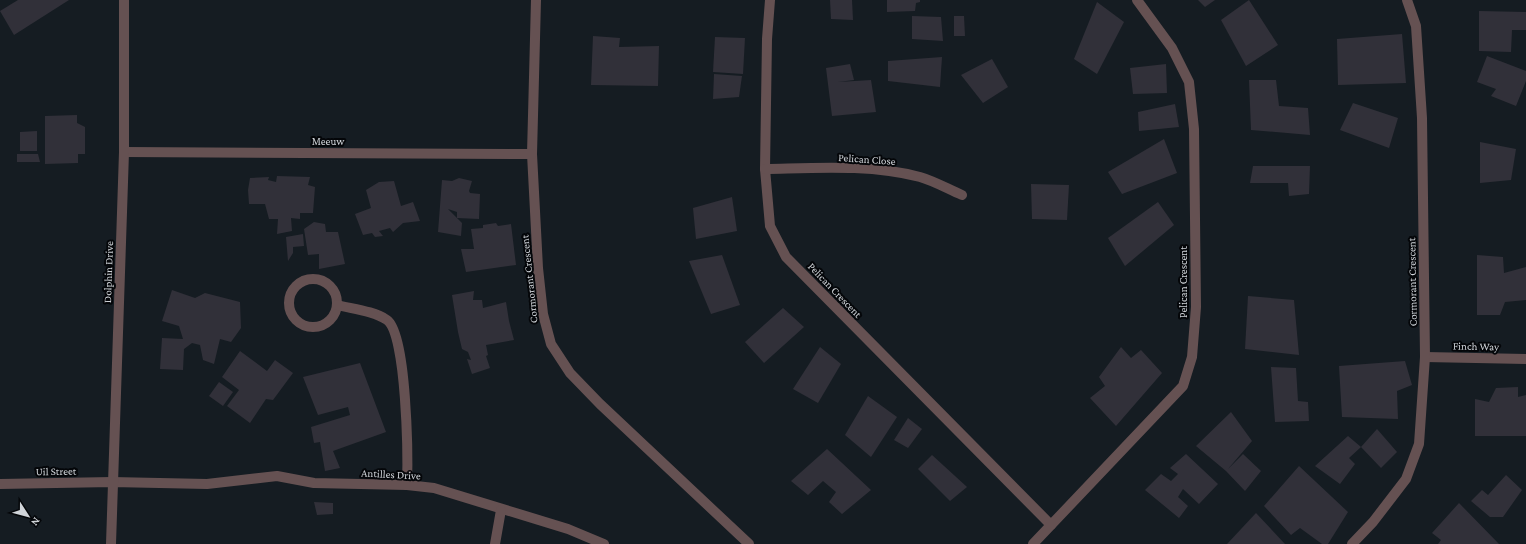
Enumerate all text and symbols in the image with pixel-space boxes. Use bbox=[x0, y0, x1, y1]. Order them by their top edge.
street label: Meeuw bbox=[312, 135, 345, 147]
street label: Pelican Close bbox=[838, 151, 896, 167]
street label: Cormorant Crescent bbox=[518, 234, 540, 324]
street label: Cormorant Crescent bbox=[1405, 237, 1419, 326]
street label: Dolphin Drive bbox=[101, 241, 116, 303]
street label: Pelican Crescent bbox=[1177, 246, 1189, 318]
street label: Pelican Crescent bbox=[806, 260, 864, 320]
street label: Finch Way bbox=[1453, 340, 1500, 353]
street label: Uil Street bbox=[36, 465, 77, 477]
street label: Antilles Drive bbox=[361, 466, 421, 482]
north arrow bbox=[8, 496, 48, 536]
text: N bbox=[29, 515, 43, 529]

